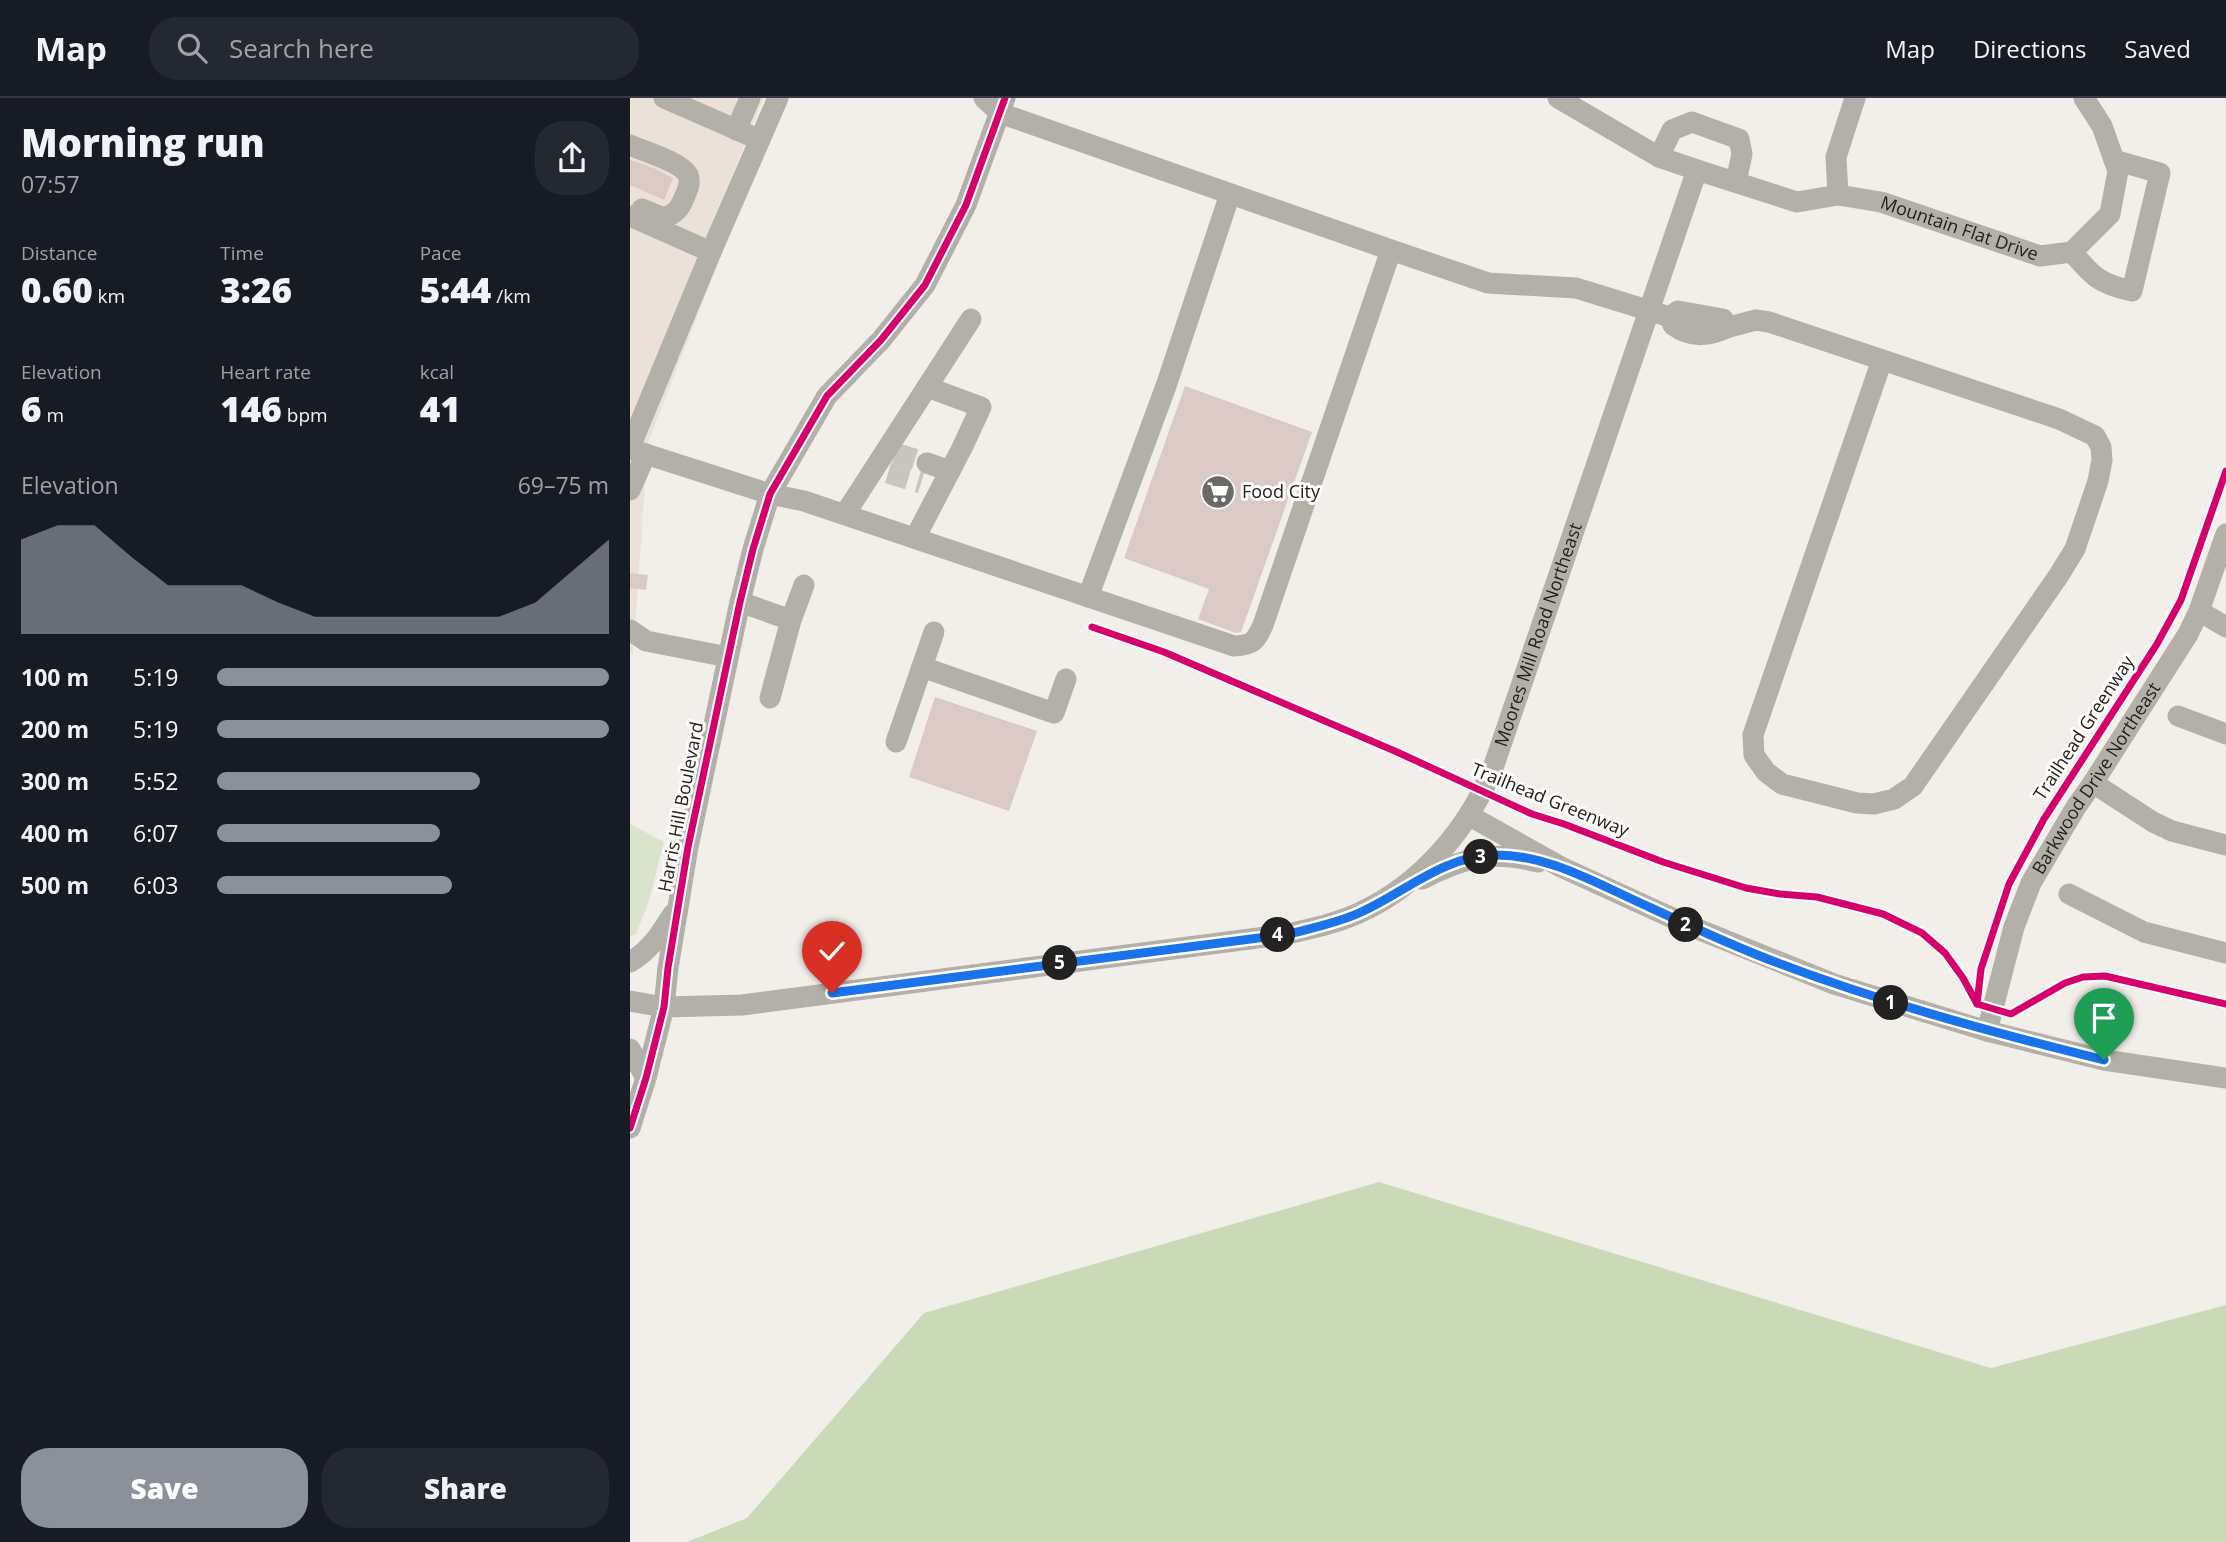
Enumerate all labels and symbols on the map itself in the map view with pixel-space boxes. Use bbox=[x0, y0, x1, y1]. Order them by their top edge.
street label: Mountain Flat Drive bbox=[1878, 190, 2042, 266]
supermarket icon: Food City bbox=[1199, 473, 1237, 511]
place label: Food City bbox=[1242, 479, 1321, 503]
street label: Moores Mill Road Northeast bbox=[1488, 519, 1587, 750]
street label: Trailhead Greenway bbox=[2027, 650, 2139, 804]
street label: Barkwood Drive Northeast bbox=[2026, 677, 2165, 878]
street label: Harris Hill Boulevard bbox=[652, 720, 708, 894]
street label: Trailhead Greenway bbox=[1468, 757, 1634, 842]
pin: 3 bbox=[1464, 840, 1498, 874]
pin: 2 bbox=[1668, 908, 1704, 942]
pin: 4 bbox=[1260, 918, 1296, 952]
pin bbox=[802, 921, 862, 993]
pin: 5 bbox=[1042, 946, 1078, 980]
pin: 1 bbox=[1874, 986, 1908, 1020]
pin bbox=[2074, 988, 2134, 1060]

